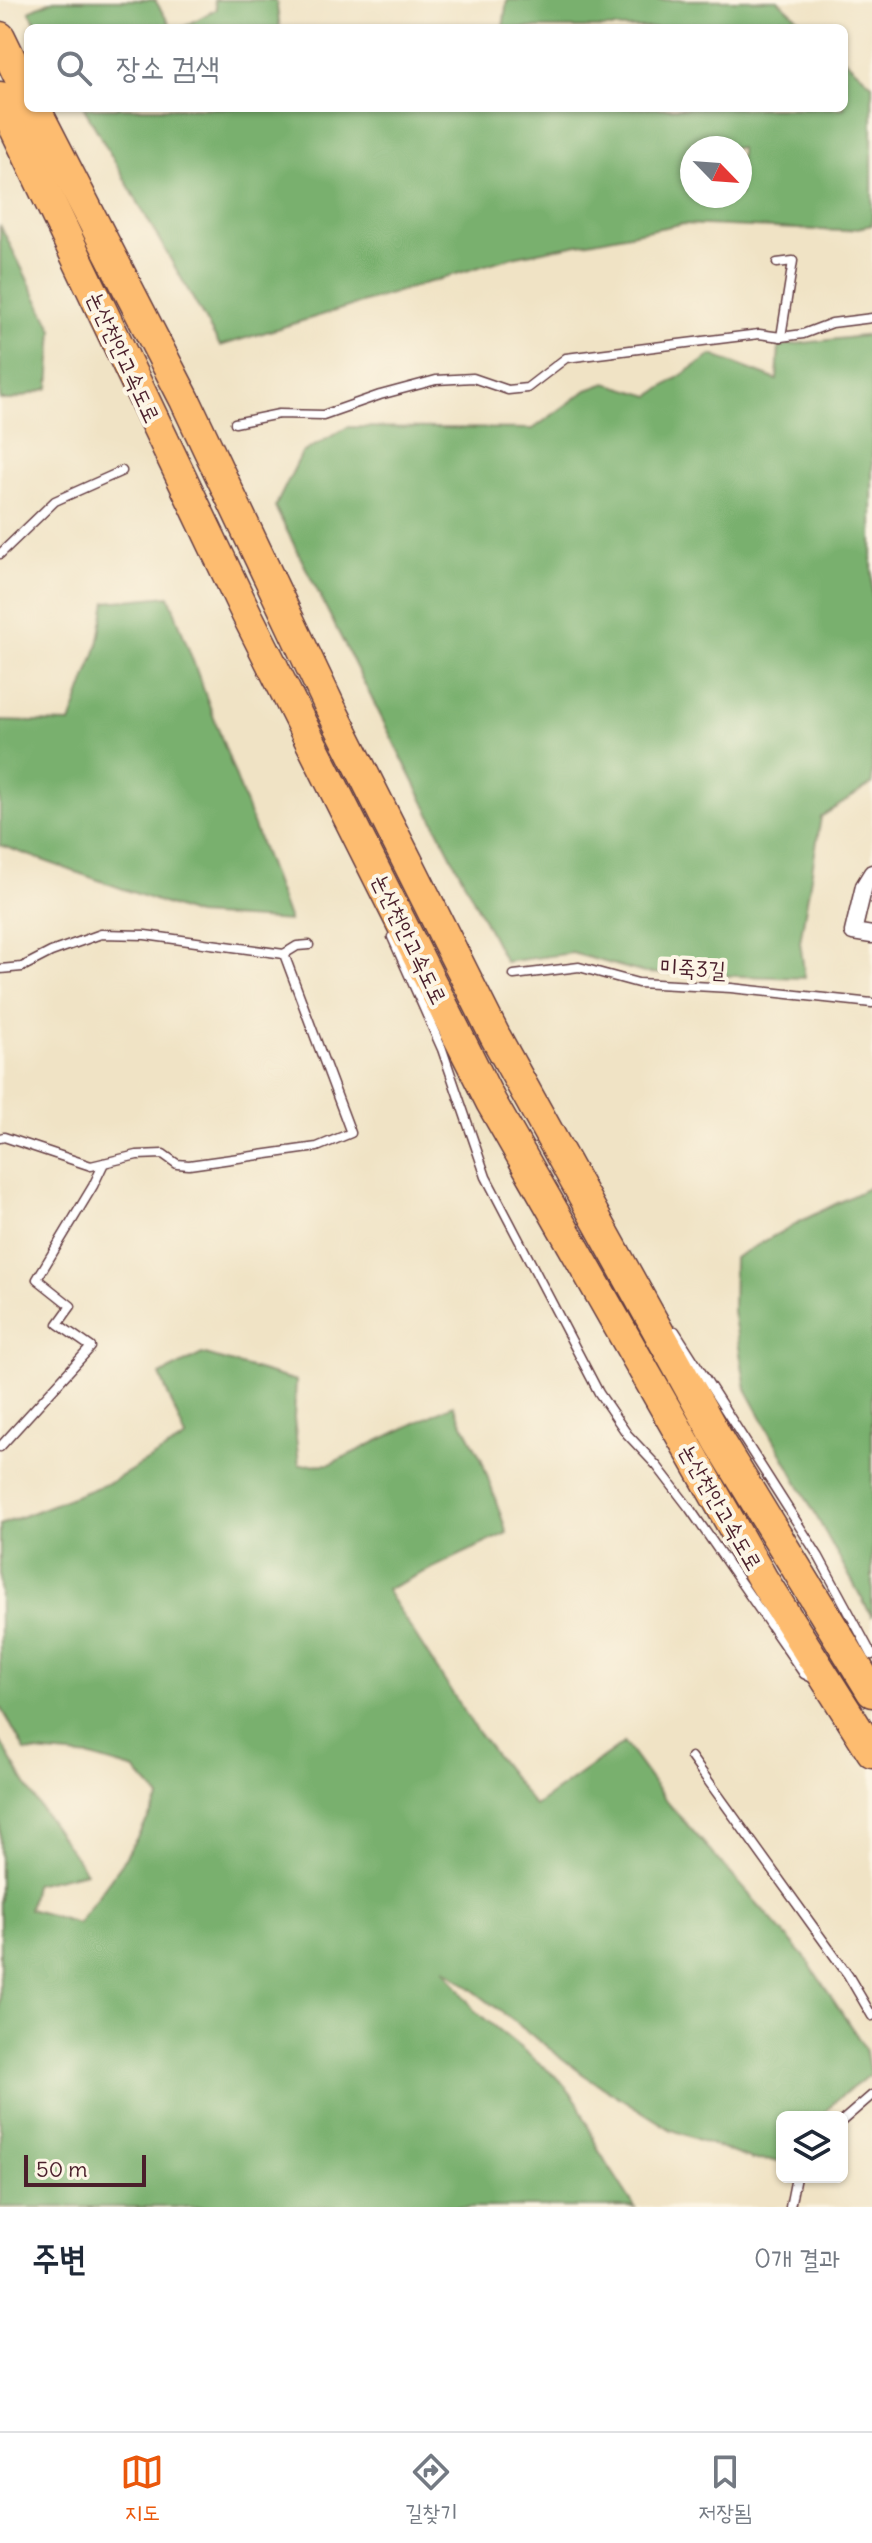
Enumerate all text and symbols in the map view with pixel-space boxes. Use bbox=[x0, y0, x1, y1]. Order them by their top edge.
search box bbox=[24, 24, 848, 112]
icon: search bbox=[52, 46, 96, 90]
text: 장소 검색 bbox=[116, 48, 220, 86]
north arrow bbox=[680, 136, 752, 208]
street label: 논산천안고속도로 bbox=[81, 287, 167, 427]
street label: 논산천안고속도로 bbox=[366, 869, 454, 1009]
street label: 미죽3길 bbox=[660, 952, 727, 984]
street label: 논산천안고속도로 bbox=[673, 1439, 769, 1575]
map controls bbox=[776, 2111, 848, 2183]
button: layers bbox=[776, 2111, 848, 2183]
scale bar bbox=[24, 2151, 146, 2187]
text: 50 m bbox=[36, 2155, 88, 2183]
text: 주변 bbox=[32, 2236, 87, 2279]
text: 0개 결과 bbox=[754, 2242, 840, 2275]
tab: 지도 bbox=[120, 2450, 164, 2527]
tab: 길찾기 bbox=[405, 2450, 458, 2527]
tab: 저장됨 bbox=[699, 2450, 752, 2527]

